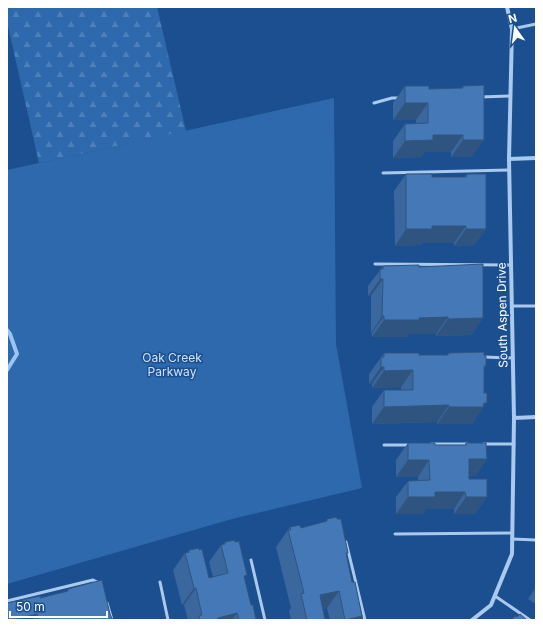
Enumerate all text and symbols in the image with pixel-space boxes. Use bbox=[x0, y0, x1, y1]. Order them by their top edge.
north arrow bbox=[495, 8, 535, 48]
text: N bbox=[507, 10, 518, 26]
street label: South Aspen Drive bbox=[494, 262, 510, 368]
park label: Oak Creek Parkway bbox=[142, 350, 202, 379]
scale bar bbox=[10, 593, 107, 619]
text: 50 m bbox=[16, 599, 45, 614]

